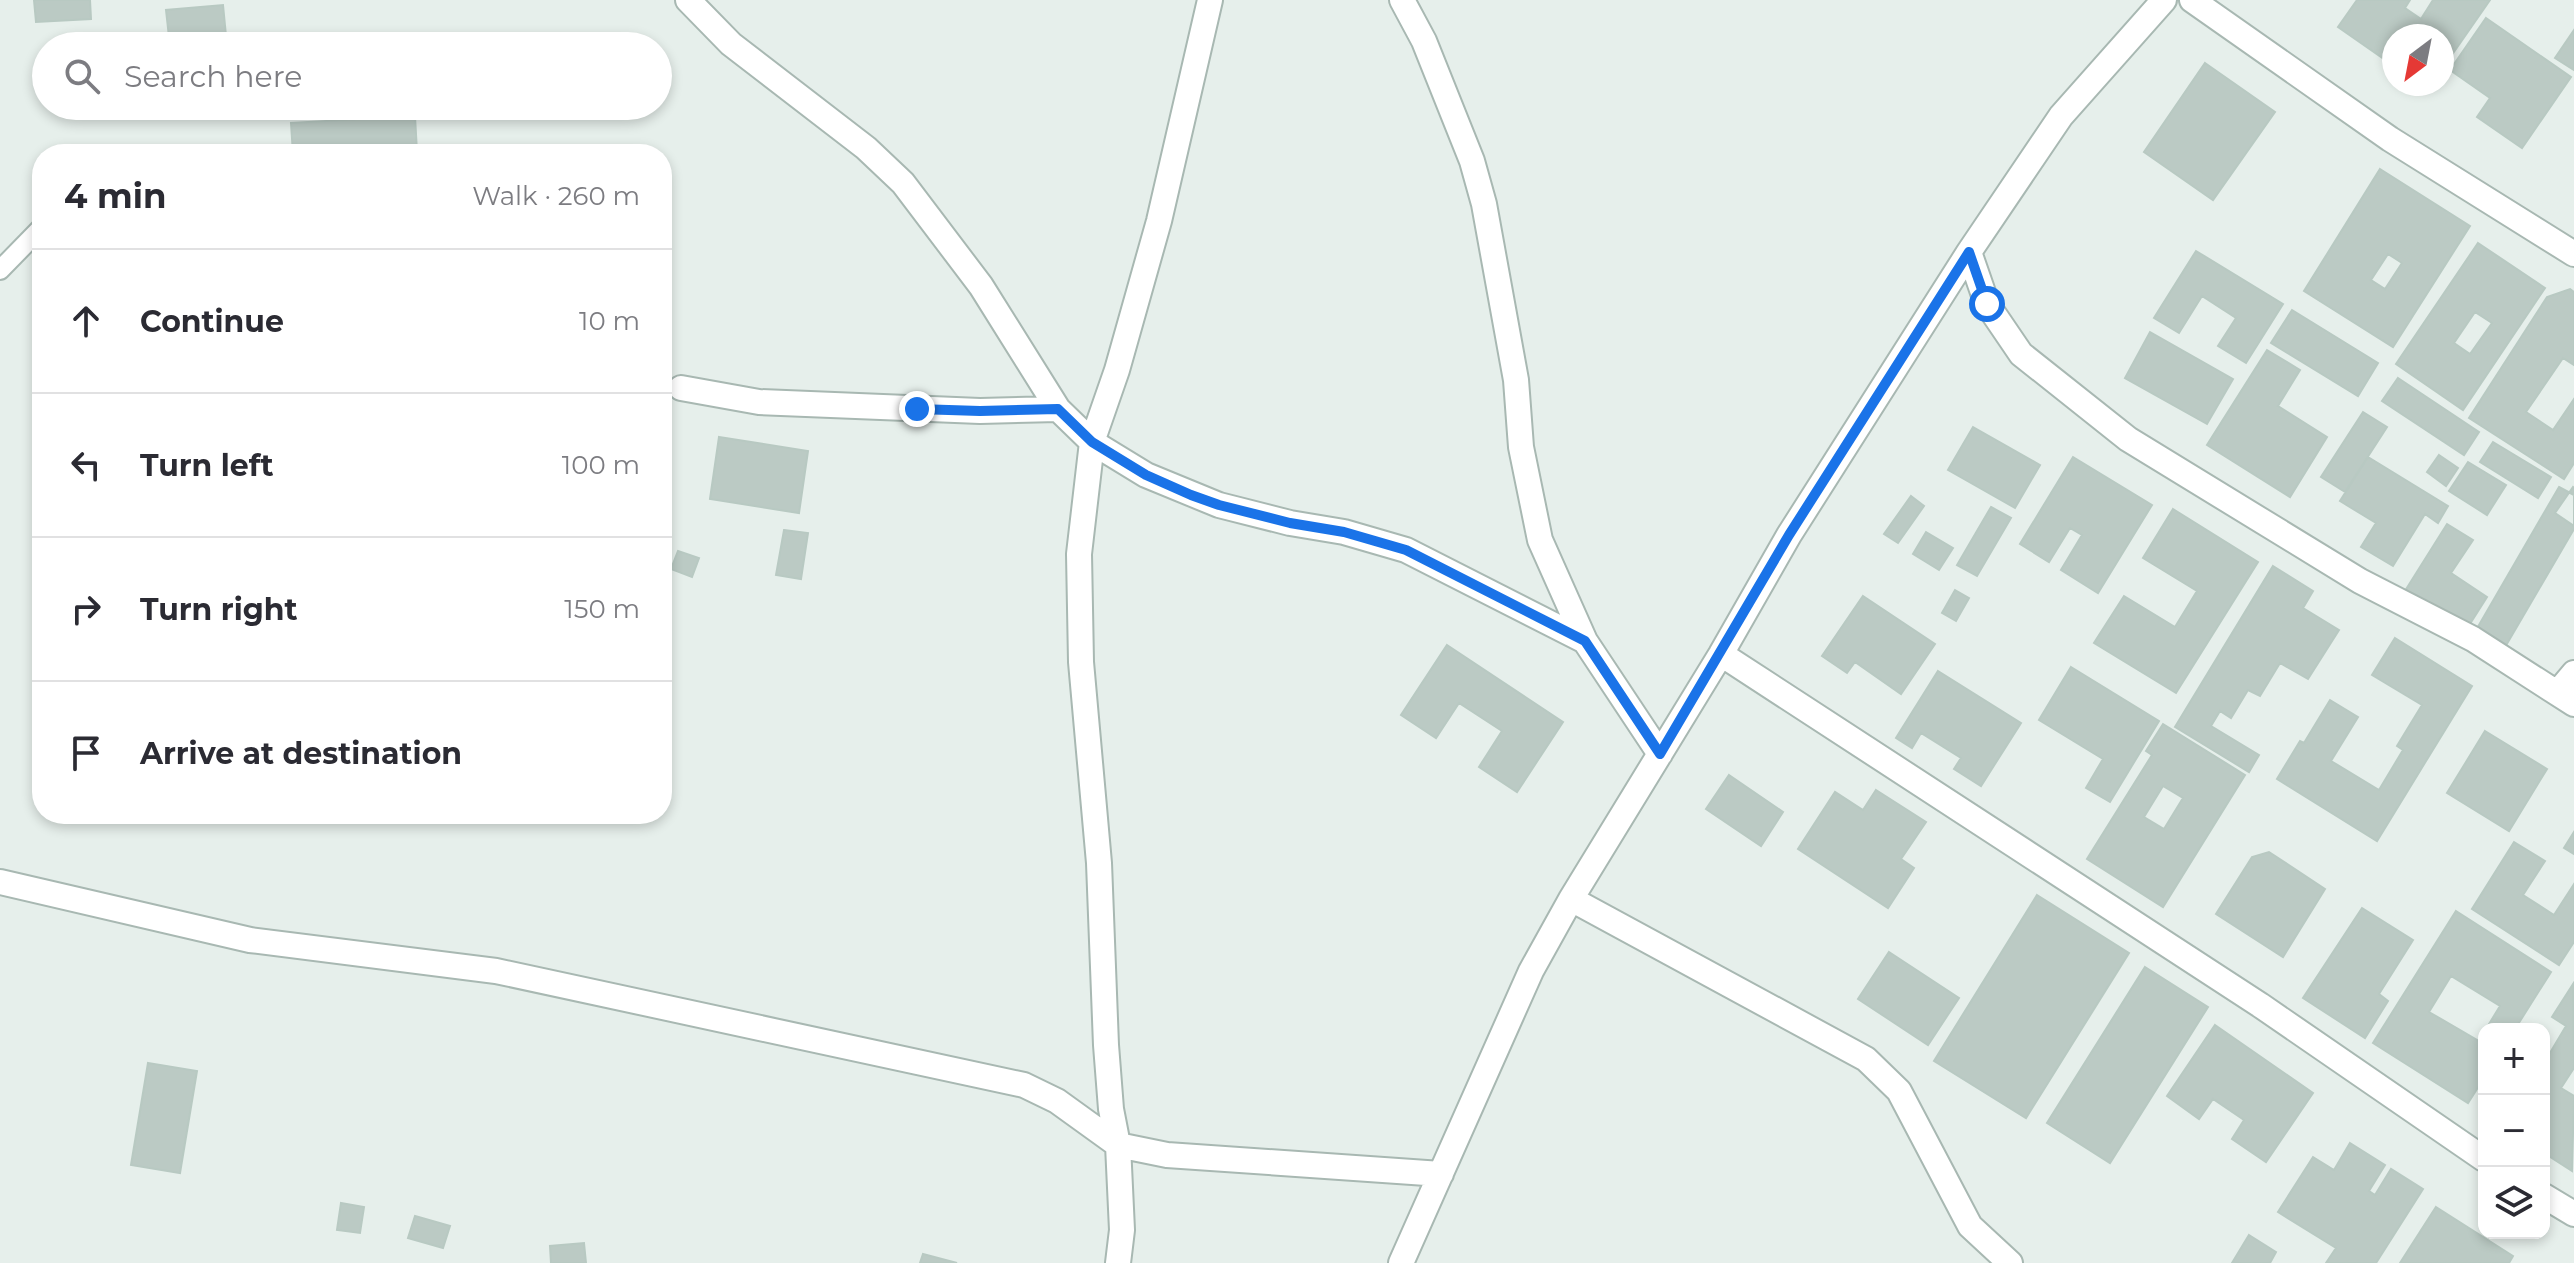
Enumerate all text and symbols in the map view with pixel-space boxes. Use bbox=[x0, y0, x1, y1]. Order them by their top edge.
north arrow bbox=[2382, 24, 2454, 96]
search box bbox=[32, 32, 672, 120]
icon: search bbox=[60, 54, 104, 98]
text: Search here bbox=[124, 58, 302, 95]
text: 4 min bbox=[64, 175, 166, 217]
text: Walk · 260 m bbox=[472, 180, 640, 212]
route start bbox=[1969, 286, 2005, 322]
icon: ahead bbox=[64, 299, 108, 343]
text: Continue bbox=[140, 303, 284, 340]
text: 10 m bbox=[579, 305, 640, 337]
route end bbox=[899, 391, 935, 427]
icon: left bbox=[64, 443, 108, 487]
text: Turn left bbox=[140, 447, 273, 484]
text: 100 m bbox=[562, 449, 640, 481]
icon: right bbox=[64, 587, 108, 631]
text: Turn right bbox=[140, 591, 297, 628]
text: 150 m bbox=[564, 593, 640, 625]
icon: arrive bbox=[64, 731, 108, 775]
text: Arrive at destination bbox=[140, 735, 462, 772]
map controls bbox=[2478, 1023, 2550, 1239]
button: + bbox=[2478, 1023, 2550, 1095]
button: − bbox=[2478, 1095, 2550, 1167]
button: layers bbox=[2478, 1167, 2550, 1239]

